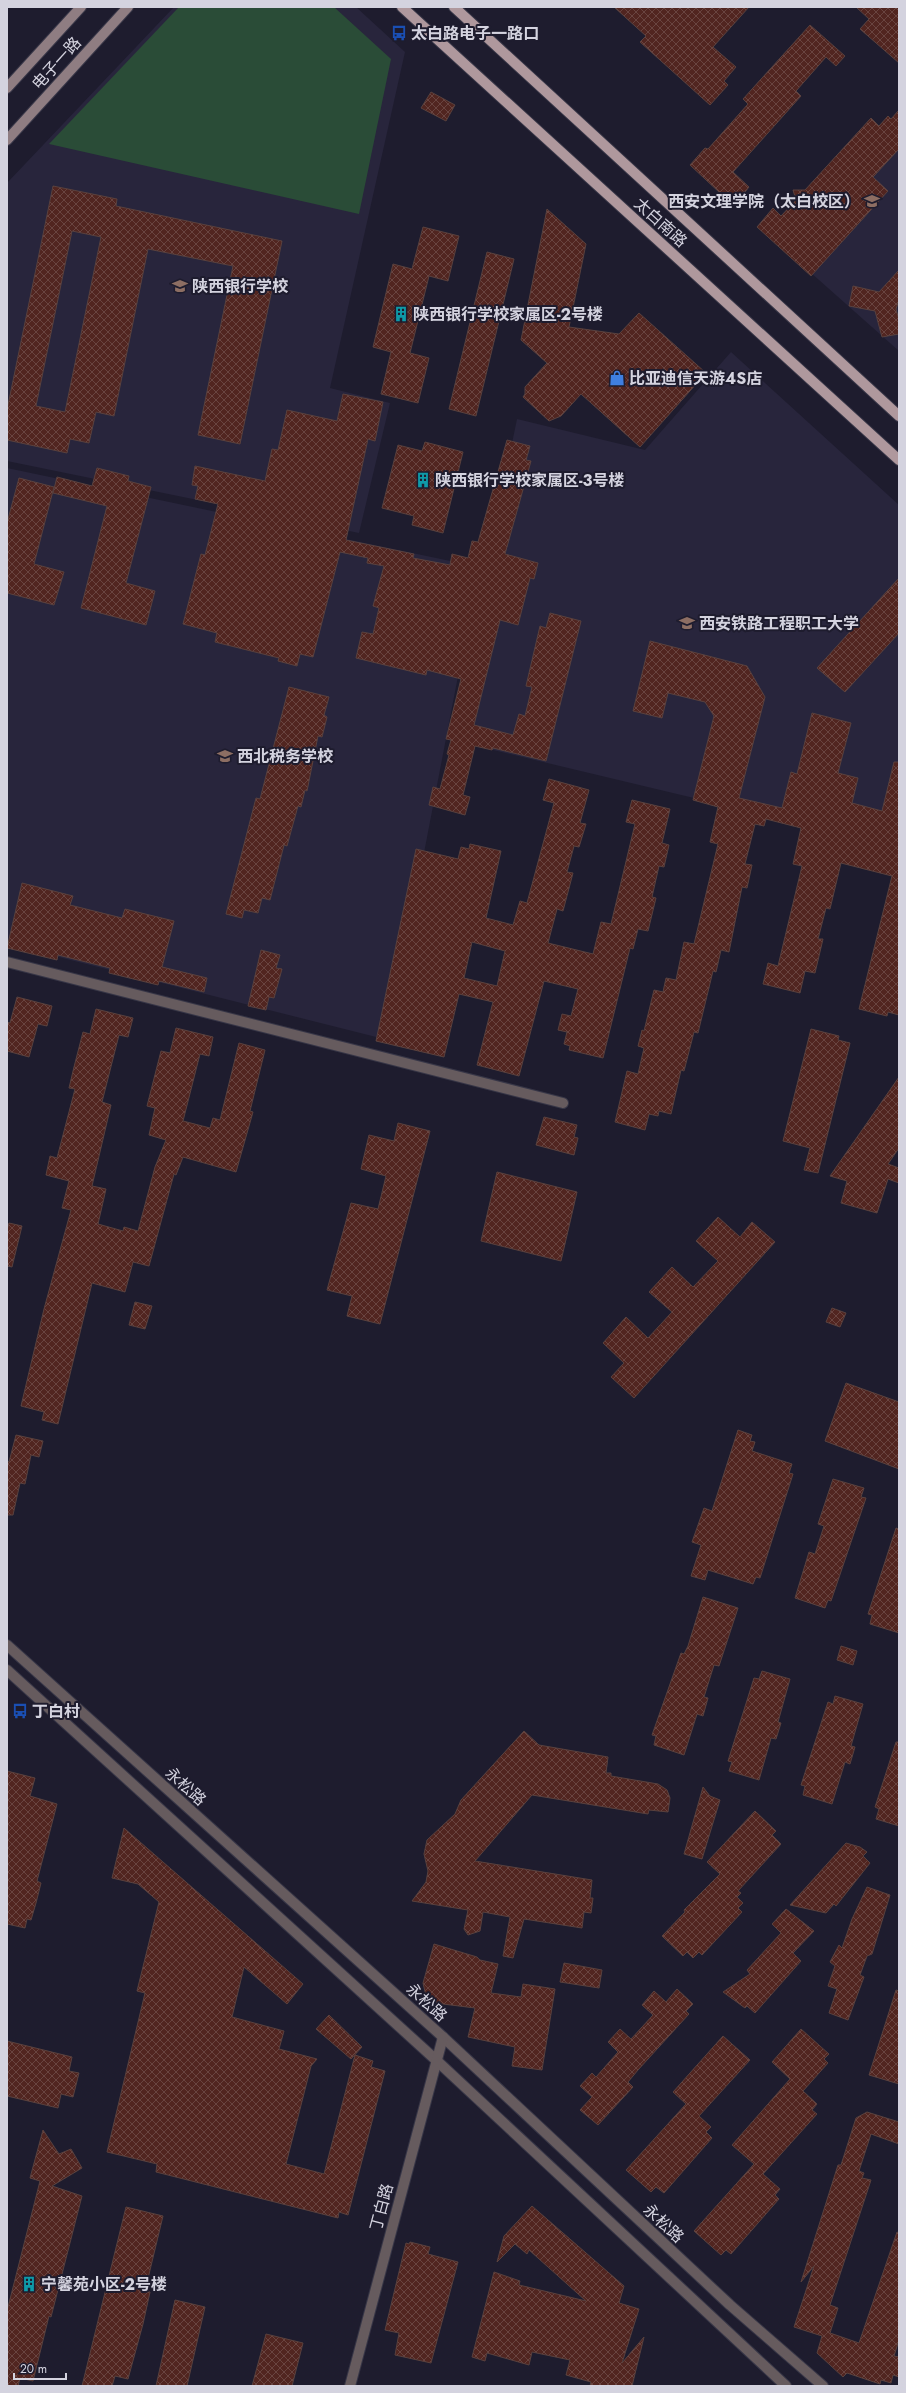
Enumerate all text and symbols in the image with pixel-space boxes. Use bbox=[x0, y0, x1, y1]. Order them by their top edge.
place label: 太白路电子一路口 bbox=[411, 22, 539, 45]
bus stop icon: 太白路电子一路口 bbox=[390, 24, 408, 42]
street label: 电子一路 bbox=[26, 32, 86, 95]
place label: 西安文理学院（太白校区） bbox=[668, 190, 860, 213]
street label: 太白南路 bbox=[629, 192, 692, 252]
school or university icon: 西安文理学院（太白校区） bbox=[863, 192, 881, 210]
place label: 陕西银行学校 bbox=[192, 275, 289, 298]
school or university icon: 陕西银行学校 bbox=[171, 277, 189, 295]
place label: 陕西银行学校家属区-2号楼 bbox=[413, 303, 603, 326]
building icon: 陕西银行学校家属区-2号楼 bbox=[392, 305, 410, 323]
place label: 比亚迪信天游4S店 bbox=[629, 367, 762, 390]
shop icon: 比亚迪信天游4S店 bbox=[608, 369, 626, 387]
place label: 陕西银行学校家属区-3号楼 bbox=[435, 469, 625, 492]
building icon: 陕西银行学校家属区-3号楼 bbox=[414, 471, 432, 489]
place label: 西安铁路工程职工大学 bbox=[699, 612, 859, 635]
school or university icon: 西安铁路工程职工大学 bbox=[678, 614, 696, 632]
place label: 西北税务学校 bbox=[237, 745, 334, 768]
school or university icon: 西北税务学校 bbox=[216, 747, 234, 765]
place label: 丁白村 bbox=[32, 1700, 80, 1723]
bus stop icon: 丁白村 bbox=[11, 1702, 29, 1720]
street label: 永松路 bbox=[160, 1762, 211, 1811]
street label: 永松路 bbox=[401, 1978, 452, 2027]
street label: 丁白路 bbox=[364, 2181, 399, 2233]
street label: 永松路 bbox=[638, 2199, 689, 2248]
place label: 宁馨苑小区-2号楼 bbox=[41, 2273, 167, 2296]
building icon: 宁馨苑小区-2号楼 bbox=[20, 2275, 38, 2293]
scale bar bbox=[14, 2355, 66, 2381]
text: 20 m bbox=[20, 2360, 47, 2378]

